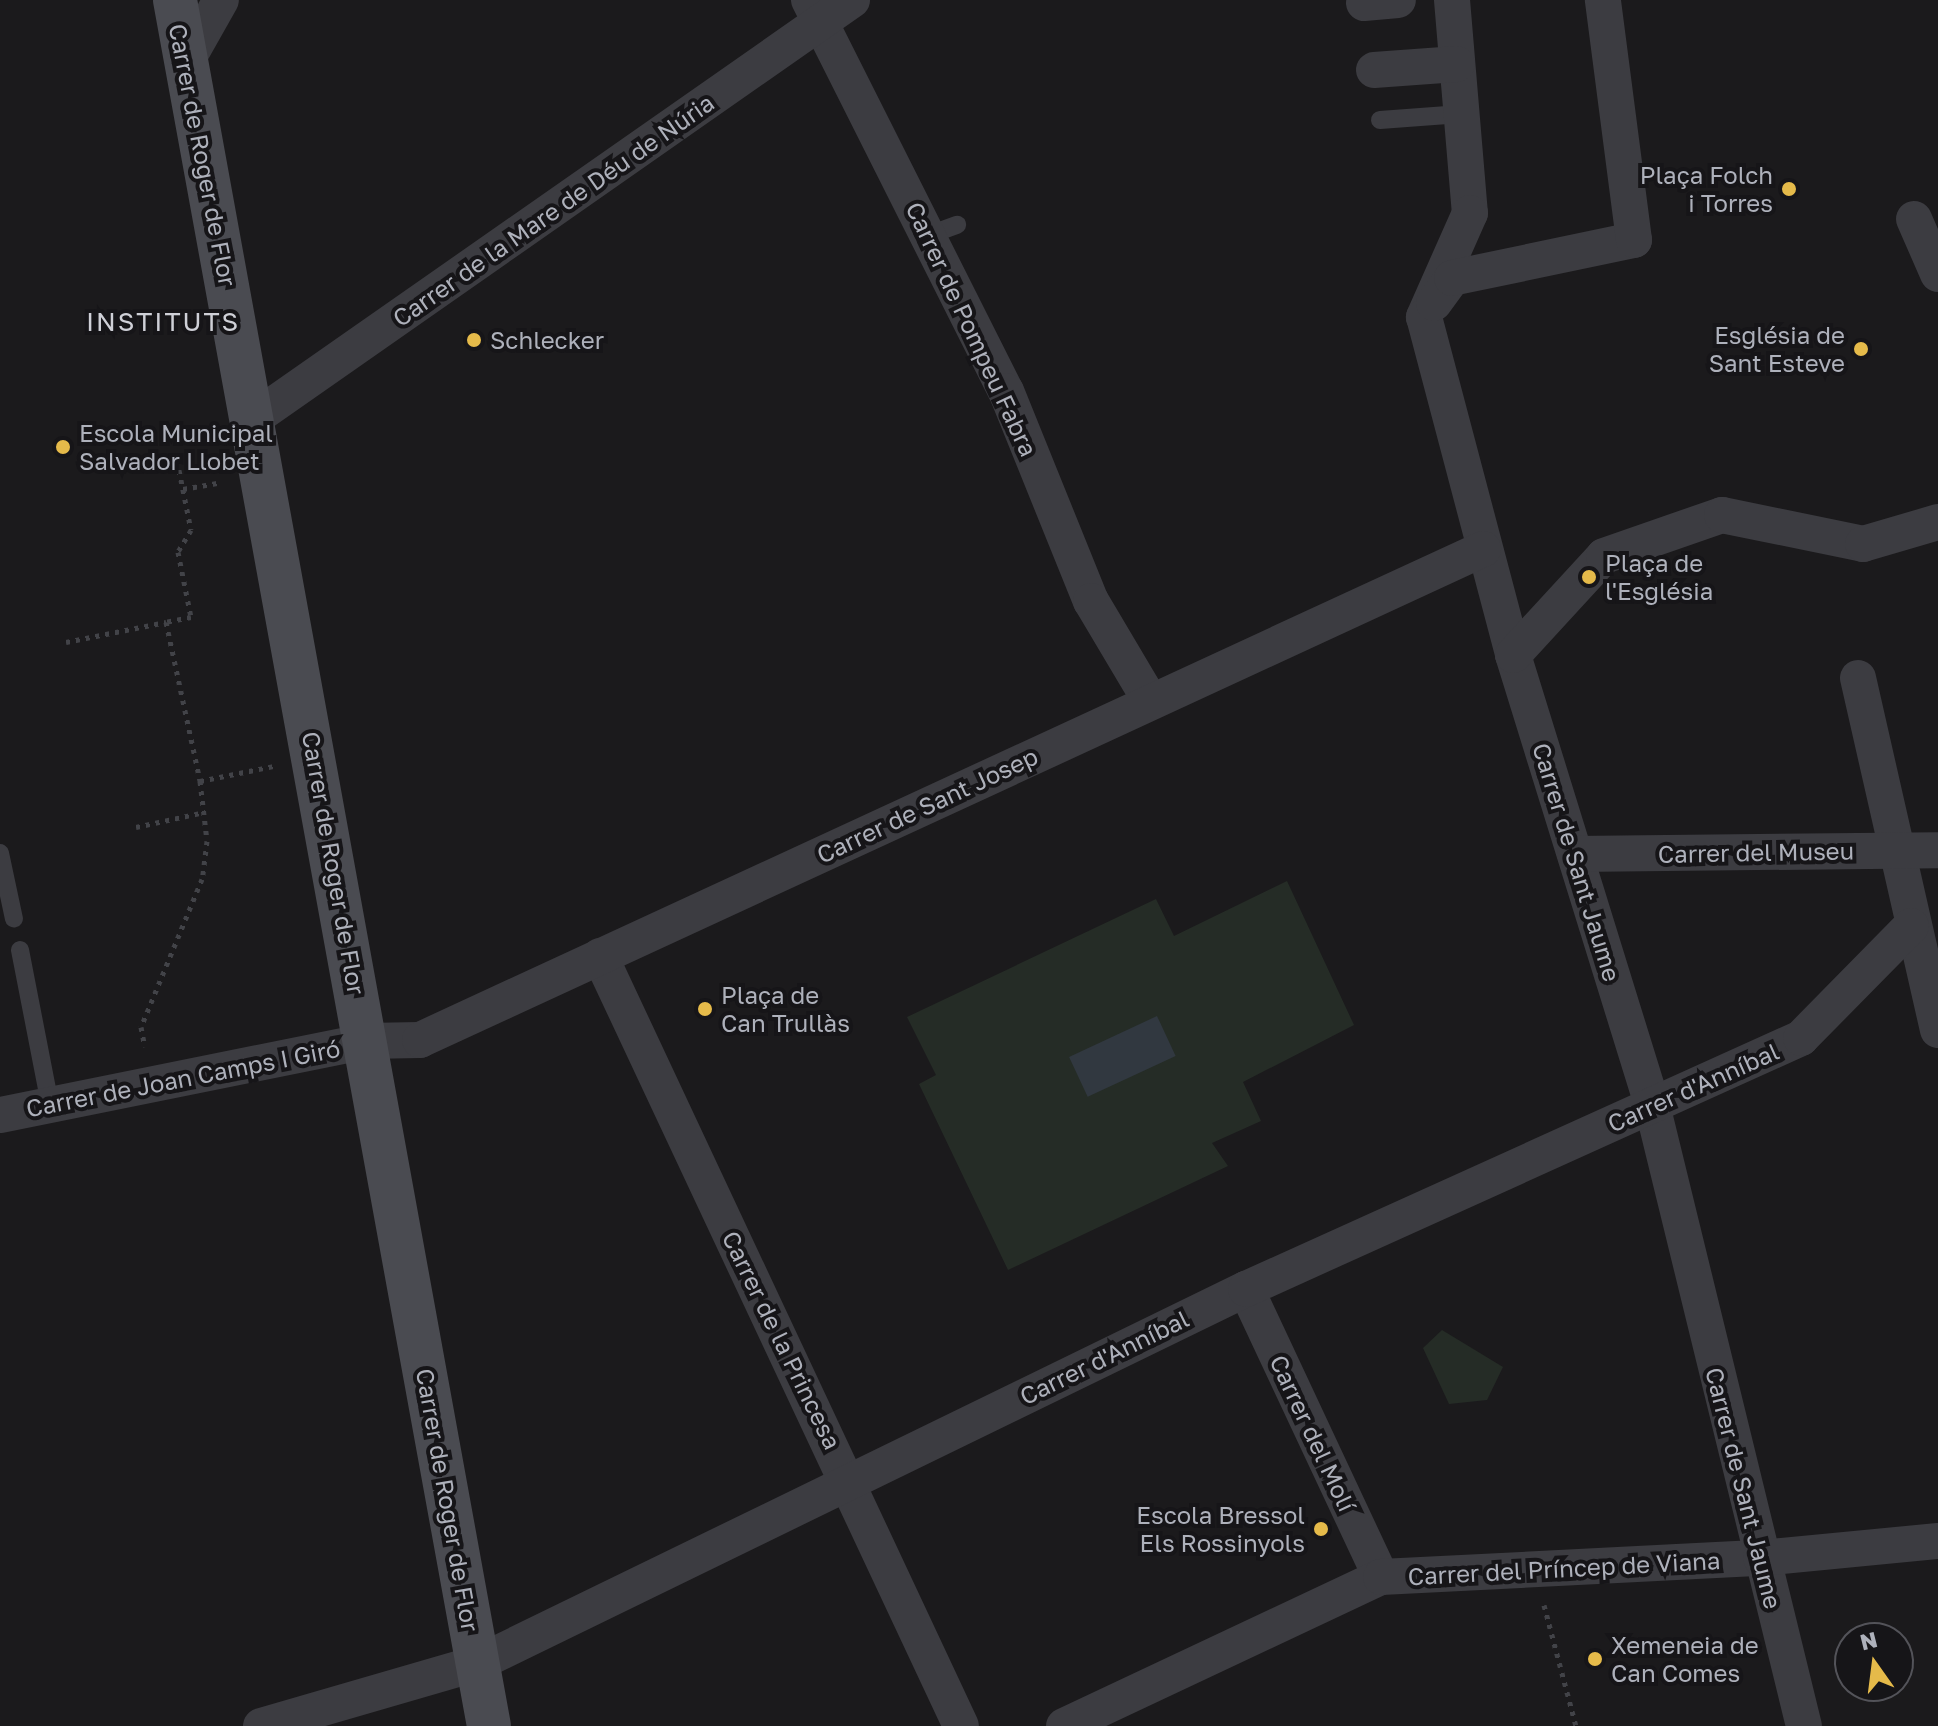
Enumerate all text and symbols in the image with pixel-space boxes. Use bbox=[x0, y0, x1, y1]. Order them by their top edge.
street label: Carrer de Roger de Flor bbox=[163, 21, 243, 289]
street label: Carrer de la Mare de Déu de Núria bbox=[387, 88, 719, 332]
place label: Plaça Folch i Torres bbox=[1640, 161, 1773, 217]
marker: Plaça Folch i Torres bbox=[1780, 180, 1798, 198]
street label: Carrer de Pompeu Fabra bbox=[900, 197, 1044, 461]
district label: INSTITUTS bbox=[86, 306, 240, 338]
place label: Església de Sant Esteve bbox=[1709, 321, 1845, 377]
place label: Schlecker bbox=[490, 326, 604, 354]
marker: Schlecker bbox=[465, 331, 483, 349]
marker: Església de Sant Esteve bbox=[1852, 340, 1870, 358]
place label: Escola Municipal Salvador Llobet bbox=[79, 419, 273, 475]
marker: Escola Municipal Salvador Llobet bbox=[54, 438, 72, 456]
place label: Plaça de l'Església bbox=[1605, 549, 1713, 605]
marker: Plaça de l'Església bbox=[1580, 568, 1598, 586]
street label: Carrer de Roger de Flor bbox=[297, 729, 371, 997]
street label: Carrer de Sant Jaume bbox=[1527, 739, 1627, 985]
street label: Carrer de Sant Josep bbox=[812, 741, 1042, 869]
street label: Carrer del Museu bbox=[1658, 836, 1854, 868]
place label: Plaça de Can Trullàs bbox=[721, 981, 850, 1037]
marker: Plaça de Can Trullàs bbox=[696, 1000, 714, 1018]
street label: Carrer de Joan Camps I Giró bbox=[24, 1033, 342, 1123]
street label: Carrer d'Anníbal bbox=[1603, 1036, 1783, 1138]
street label: Carrer de la Princesa bbox=[717, 1226, 847, 1454]
street label: Carrer d'Anníbal bbox=[1015, 1304, 1193, 1410]
street label: Carrer del Molí bbox=[1264, 1350, 1362, 1516]
street label: Carrer de Sant Jaume bbox=[1700, 1364, 1788, 1612]
street label: Carrer de Roger de Flor bbox=[411, 1366, 485, 1634]
place label: Escola Bressol Els Rossinyols bbox=[1136, 1501, 1305, 1557]
marker: Escola Bressol Els Rossinyols bbox=[1312, 1520, 1330, 1538]
street label: Carrer del Príncep de Viana bbox=[1407, 1545, 1721, 1591]
north arrow bbox=[1834, 1622, 1914, 1702]
text: N bbox=[1857, 1625, 1880, 1655]
place label: Xemeneia de Can Comes bbox=[1611, 1631, 1759, 1687]
marker: Xemeneia de Can Comes bbox=[1586, 1650, 1604, 1668]

